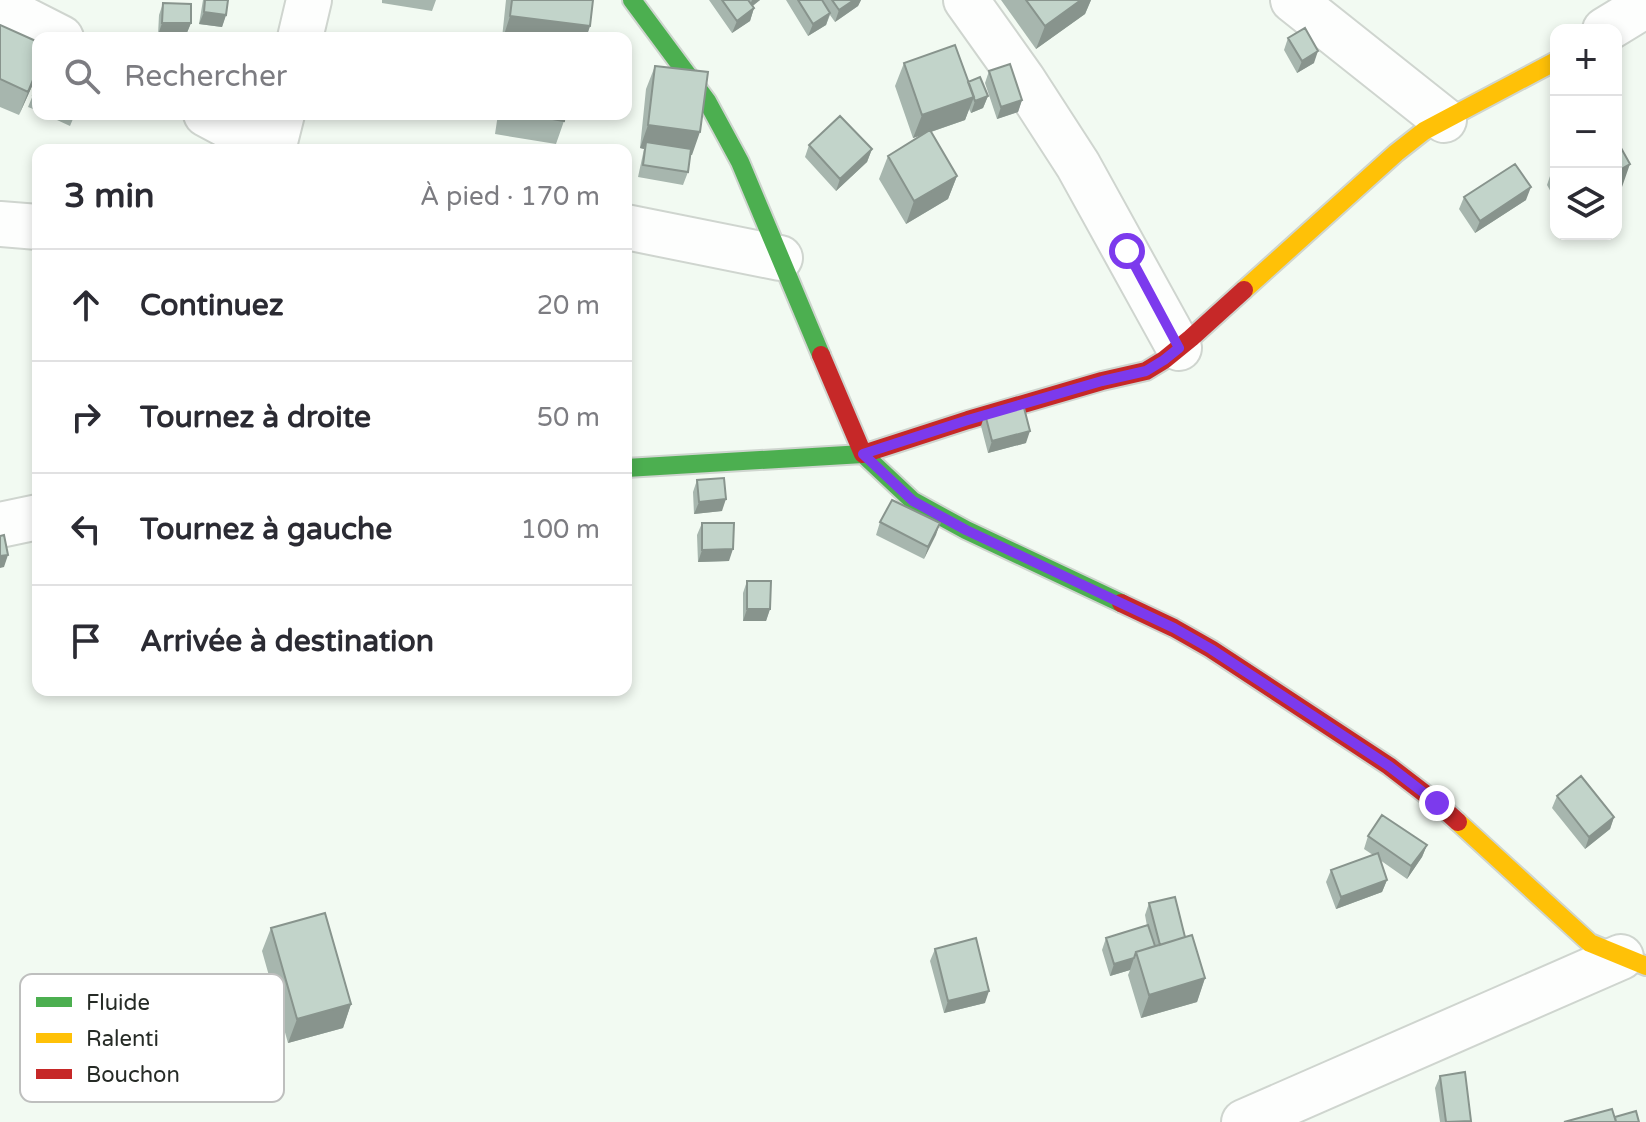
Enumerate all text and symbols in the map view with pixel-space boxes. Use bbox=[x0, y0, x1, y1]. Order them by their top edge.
map controls bbox=[1550, 24, 1622, 240]
button: + bbox=[1550, 24, 1622, 96]
search box bbox=[32, 32, 632, 120]
icon: search bbox=[60, 54, 104, 98]
text: Rechercher bbox=[124, 58, 287, 95]
button: − bbox=[1550, 96, 1622, 168]
button: layers bbox=[1550, 168, 1622, 240]
text: 3 min bbox=[64, 176, 155, 217]
text: À pied · 170 m bbox=[420, 181, 600, 212]
route start bbox=[1109, 233, 1145, 269]
icon: ahead bbox=[64, 283, 108, 327]
text: Continuez bbox=[140, 287, 284, 324]
text: 20 m bbox=[537, 290, 600, 321]
icon: right bbox=[64, 395, 108, 439]
text: Tournez à droite bbox=[140, 399, 371, 436]
text: 50 m bbox=[537, 402, 600, 433]
icon: left bbox=[64, 507, 108, 551]
text: Tournez à gauche bbox=[140, 511, 392, 548]
text: 100 m bbox=[520, 514, 600, 545]
icon: arrive bbox=[64, 619, 108, 663]
text: Arrivée à destination bbox=[140, 623, 434, 660]
route end bbox=[1419, 785, 1455, 821]
legend bbox=[20, 974, 284, 1102]
text: Fluide bbox=[86, 990, 150, 1016]
text: Ralenti bbox=[86, 1026, 159, 1052]
text: Bouchon bbox=[86, 1062, 180, 1088]

